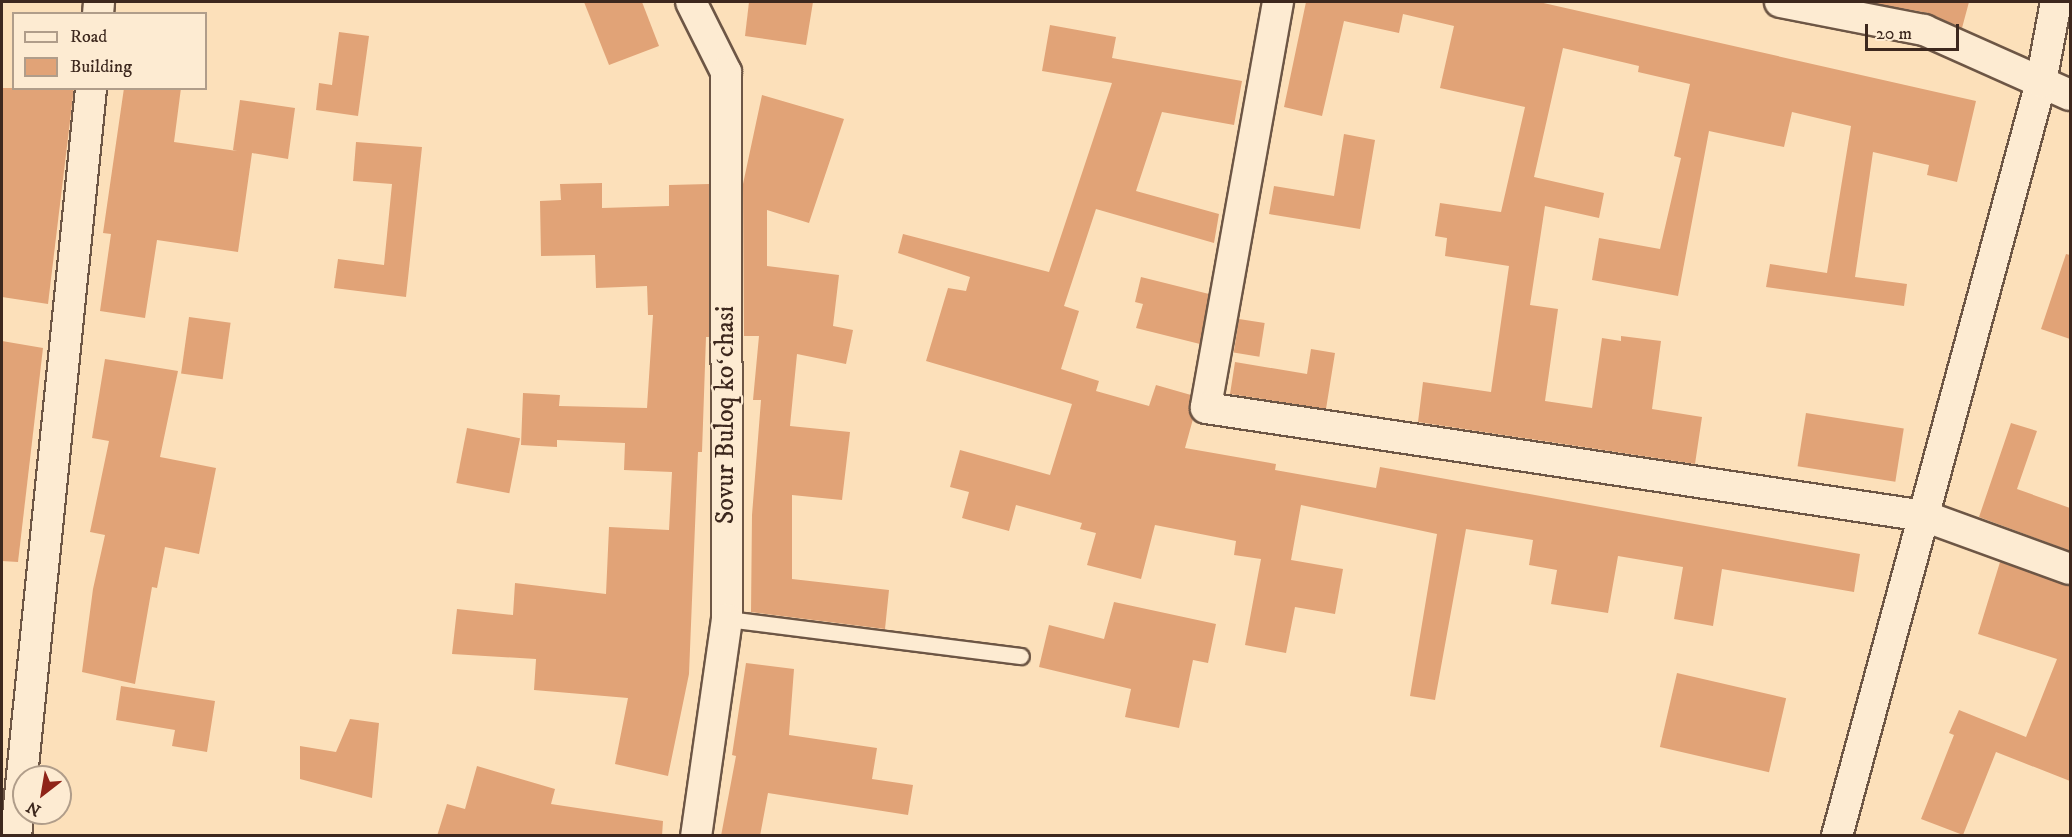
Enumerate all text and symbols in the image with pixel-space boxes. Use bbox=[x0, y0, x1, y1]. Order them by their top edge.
legend bbox=[12, 12, 207, 90]
scale bar bbox=[1868, 12, 1962, 50]
text: 20 m bbox=[1876, 23, 1912, 45]
text: Road bbox=[70, 26, 107, 48]
text: Building bbox=[70, 56, 132, 78]
street label: Sovur Buloq koʻchasi bbox=[710, 306, 742, 524]
north arrow bbox=[12, 765, 72, 825]
text: N bbox=[23, 797, 45, 821]

